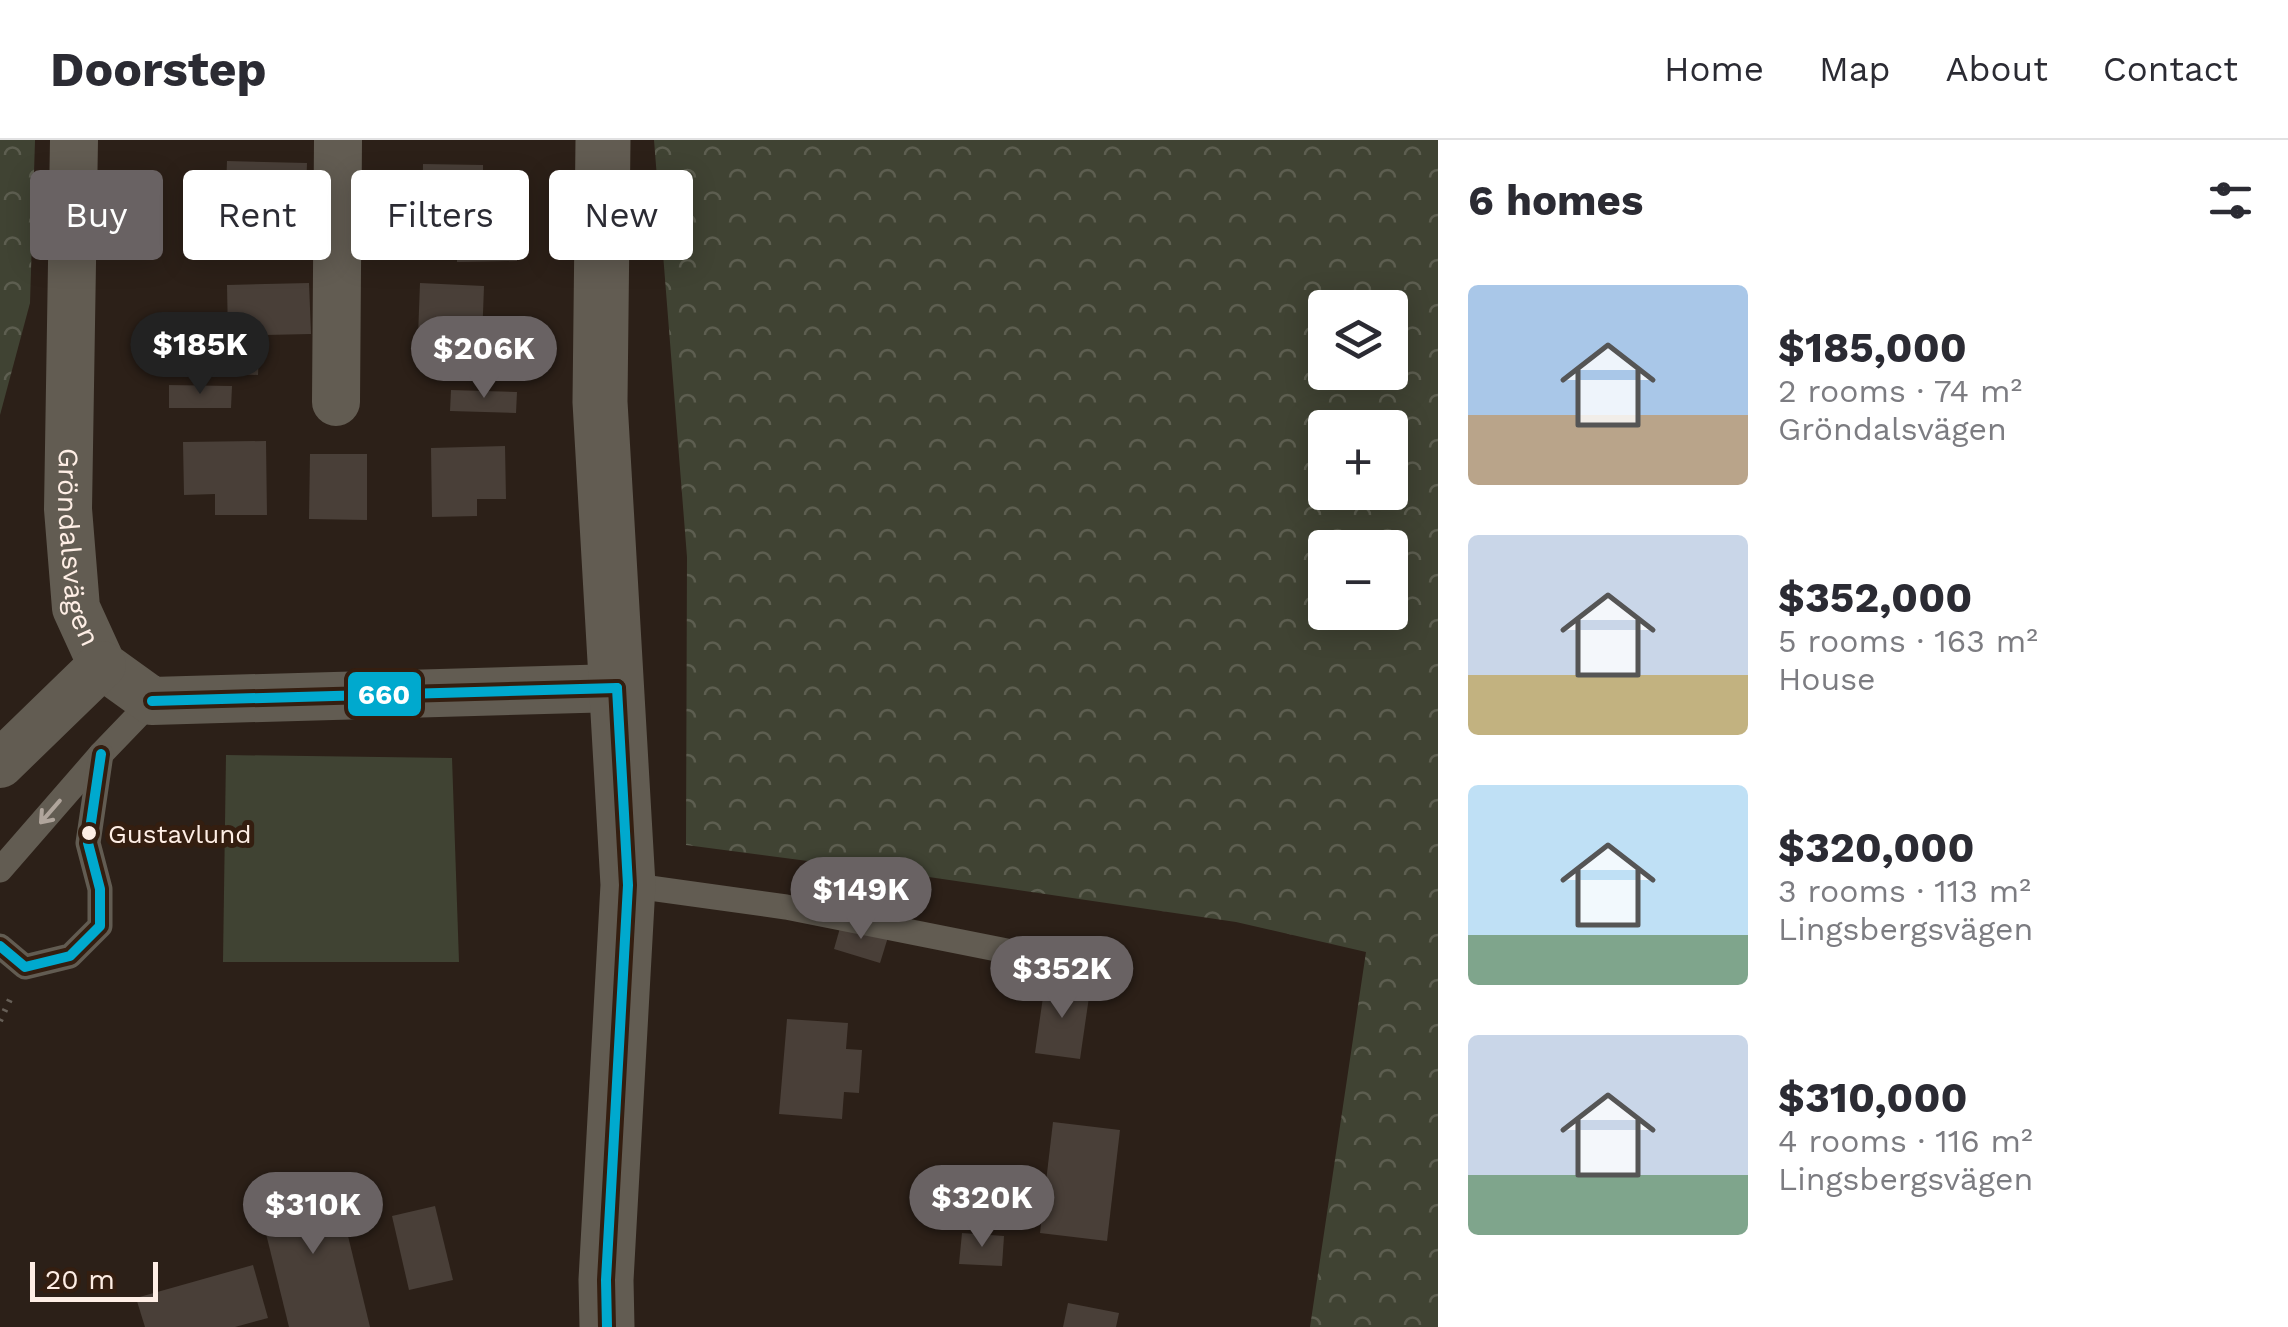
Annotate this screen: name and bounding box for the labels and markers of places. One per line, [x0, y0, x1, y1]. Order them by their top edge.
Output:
pin: $185K [130, 312, 270, 397]
pin: $206K [414, 316, 554, 401]
place label: Gustavlund [108, 819, 252, 849]
marker: Gustavlund [79, 823, 99, 843]
pin: $149K [791, 857, 931, 942]
pin: $352K [992, 936, 1132, 1021]
pin: $320K [912, 1165, 1052, 1250]
pin: $310K [243, 1172, 383, 1257]

